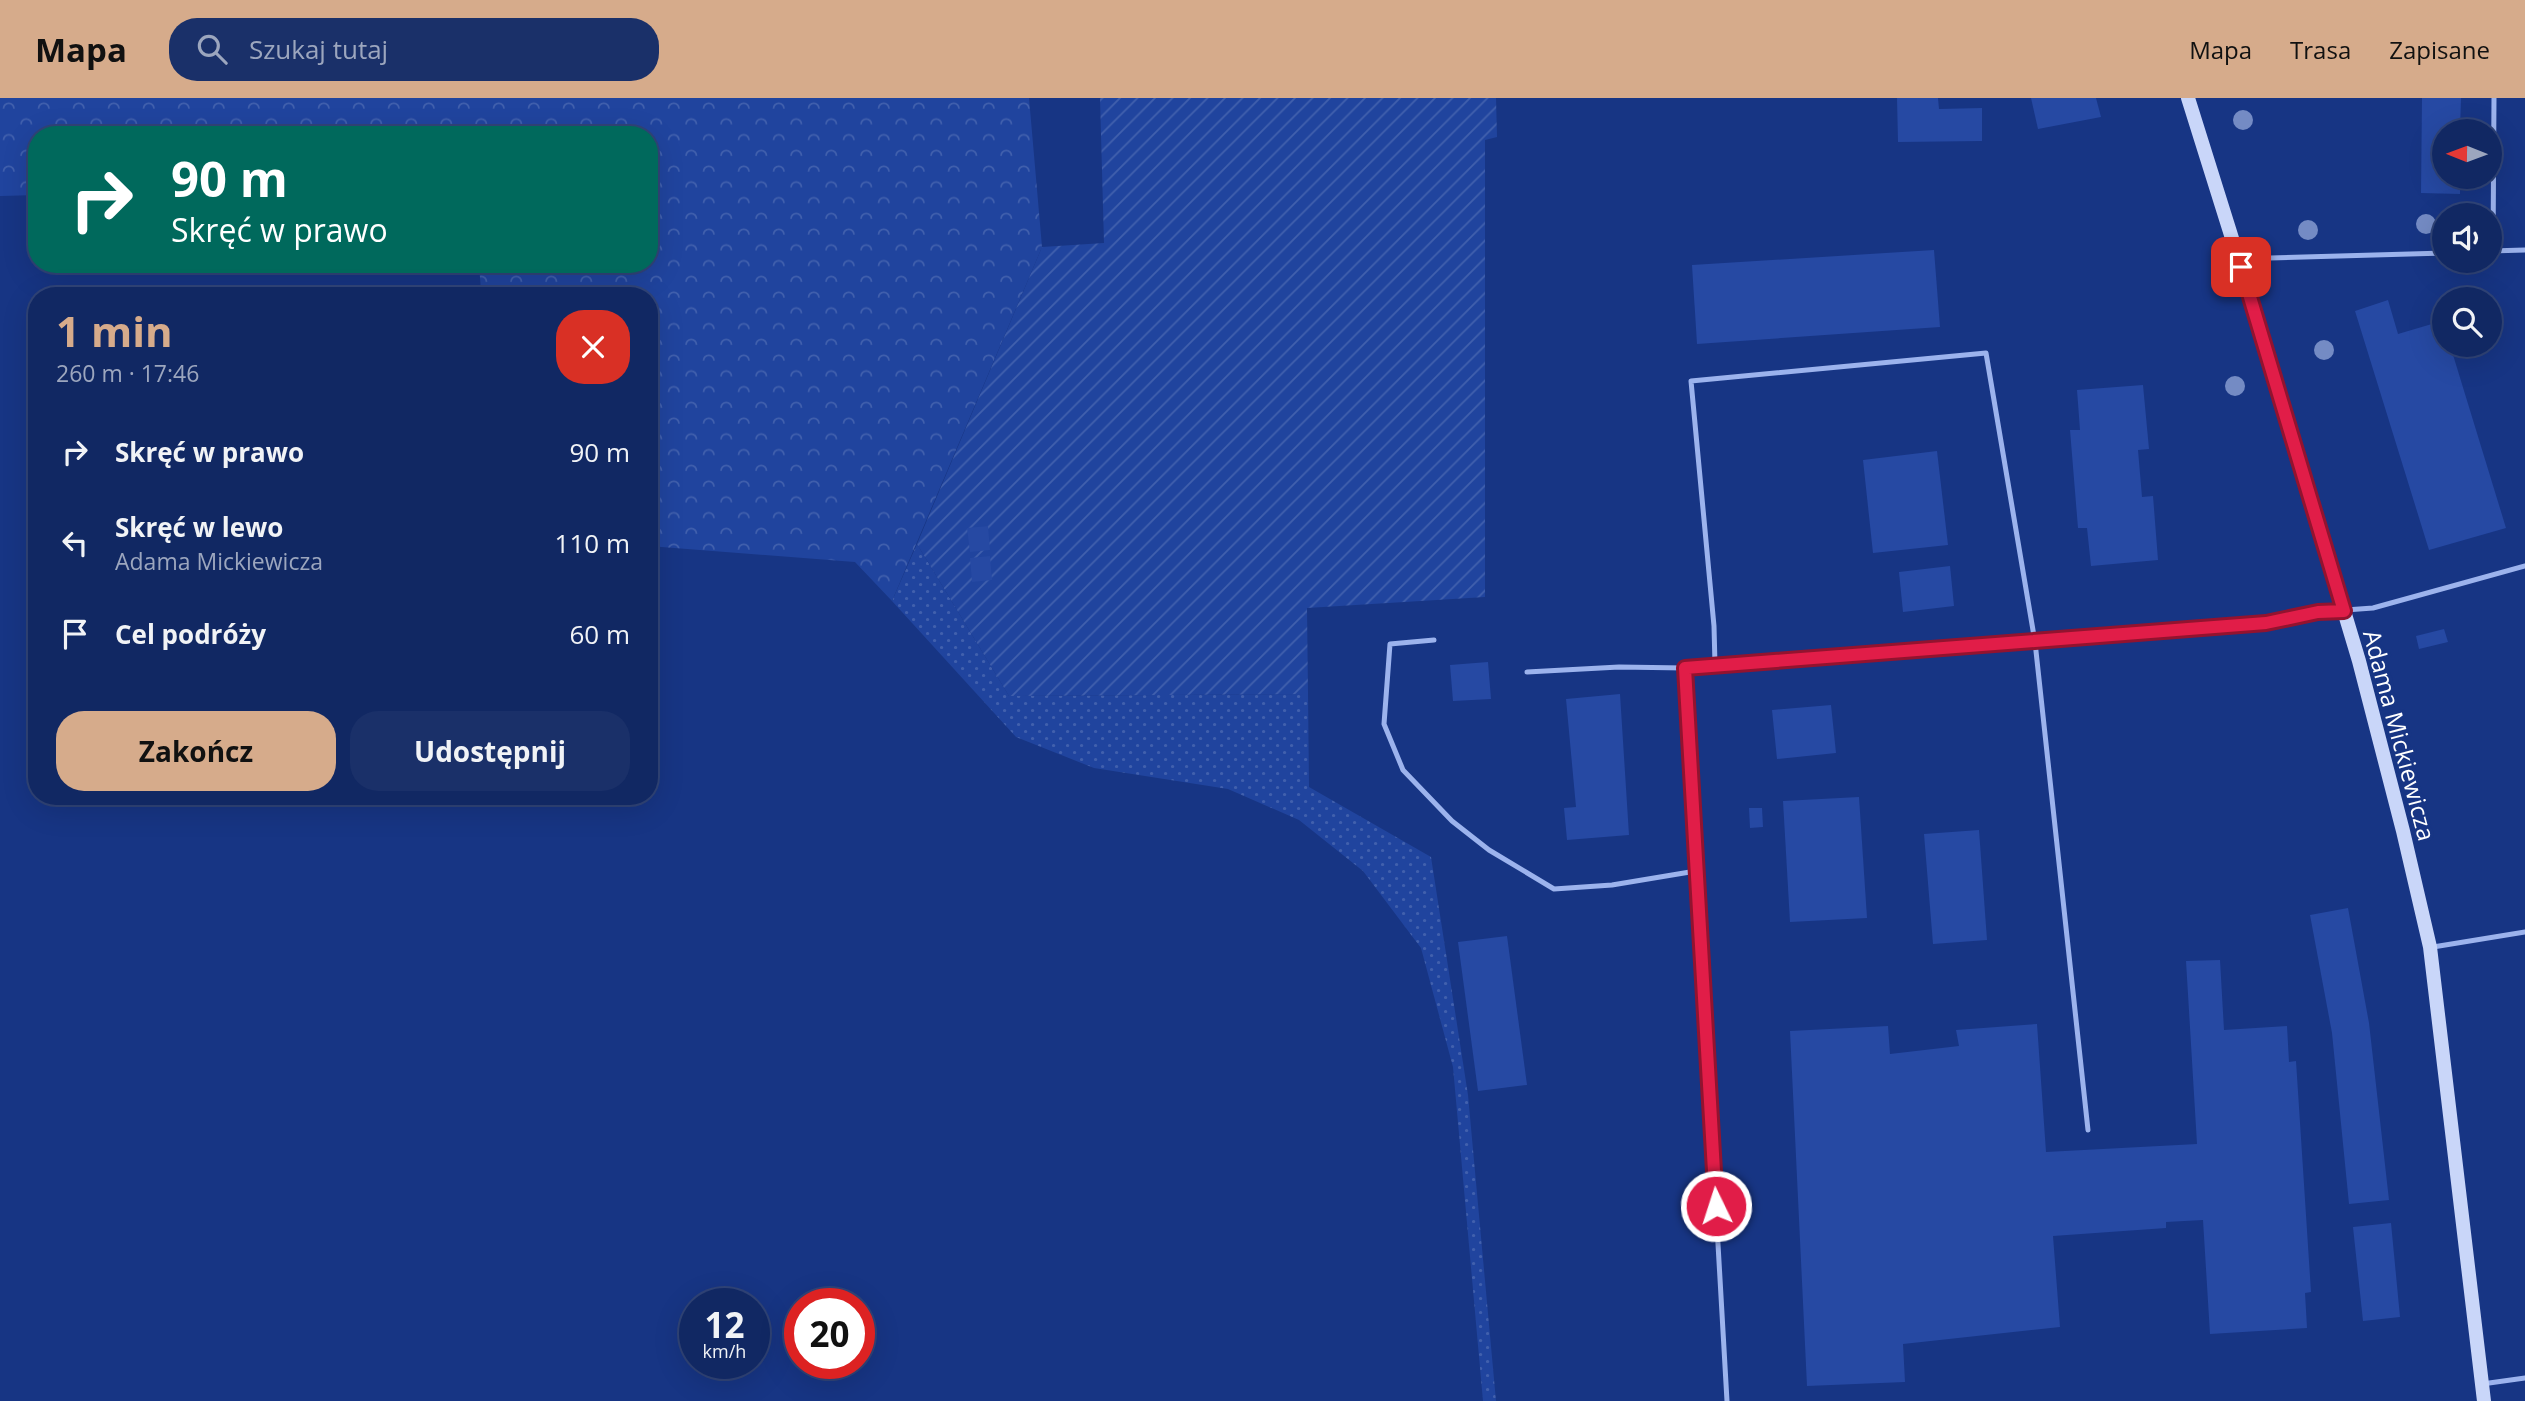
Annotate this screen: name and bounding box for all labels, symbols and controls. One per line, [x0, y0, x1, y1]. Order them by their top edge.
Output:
search box [169, 18, 659, 81]
text: Mapa [35, 27, 127, 72]
icon: search [193, 30, 231, 68]
text: Szukaj tutaj [249, 31, 388, 67]
text: Mapa [2189, 33, 2252, 66]
text: Trasa [2290, 33, 2351, 66]
text: Zapisane [2389, 33, 2490, 66]
north arrow [2432, 119, 2502, 189]
map controls [2432, 119, 2502, 357]
text: 90 m [171, 145, 288, 211]
icon: right [56, 154, 147, 245]
button: sound [2432, 203, 2502, 273]
text: Skręć w prawo [171, 208, 388, 251]
pin [2211, 237, 2271, 297]
icon: arrive [2222, 248, 2260, 286]
button: search [2432, 287, 2502, 357]
text: 1 min [56, 302, 173, 359]
button: close [556, 310, 630, 384]
text: 260 m · 17:46 [56, 357, 199, 389]
icon: right [56, 433, 94, 471]
text: Skręć w prawo [115, 434, 304, 470]
text: 90 m [569, 434, 630, 470]
text: Skręć w lewo [115, 509, 283, 545]
icon: left [56, 524, 94, 562]
text: 110 m [555, 525, 630, 561]
text: Adama Mickiewicza [115, 545, 323, 577]
icon: arrive [56, 615, 94, 653]
text: Cel podróży [115, 616, 266, 652]
text: 60 m [569, 616, 630, 652]
street label: Adama Mickiewicza [2356, 626, 2444, 844]
button: Zakończ [56, 711, 336, 791]
button: Udostępnij [350, 711, 630, 791]
position arrow [1679, 1169, 1753, 1243]
speed limit sign: 20 [784, 1288, 875, 1379]
text: 12 [704, 1301, 745, 1348]
text: km/h [703, 1339, 746, 1363]

